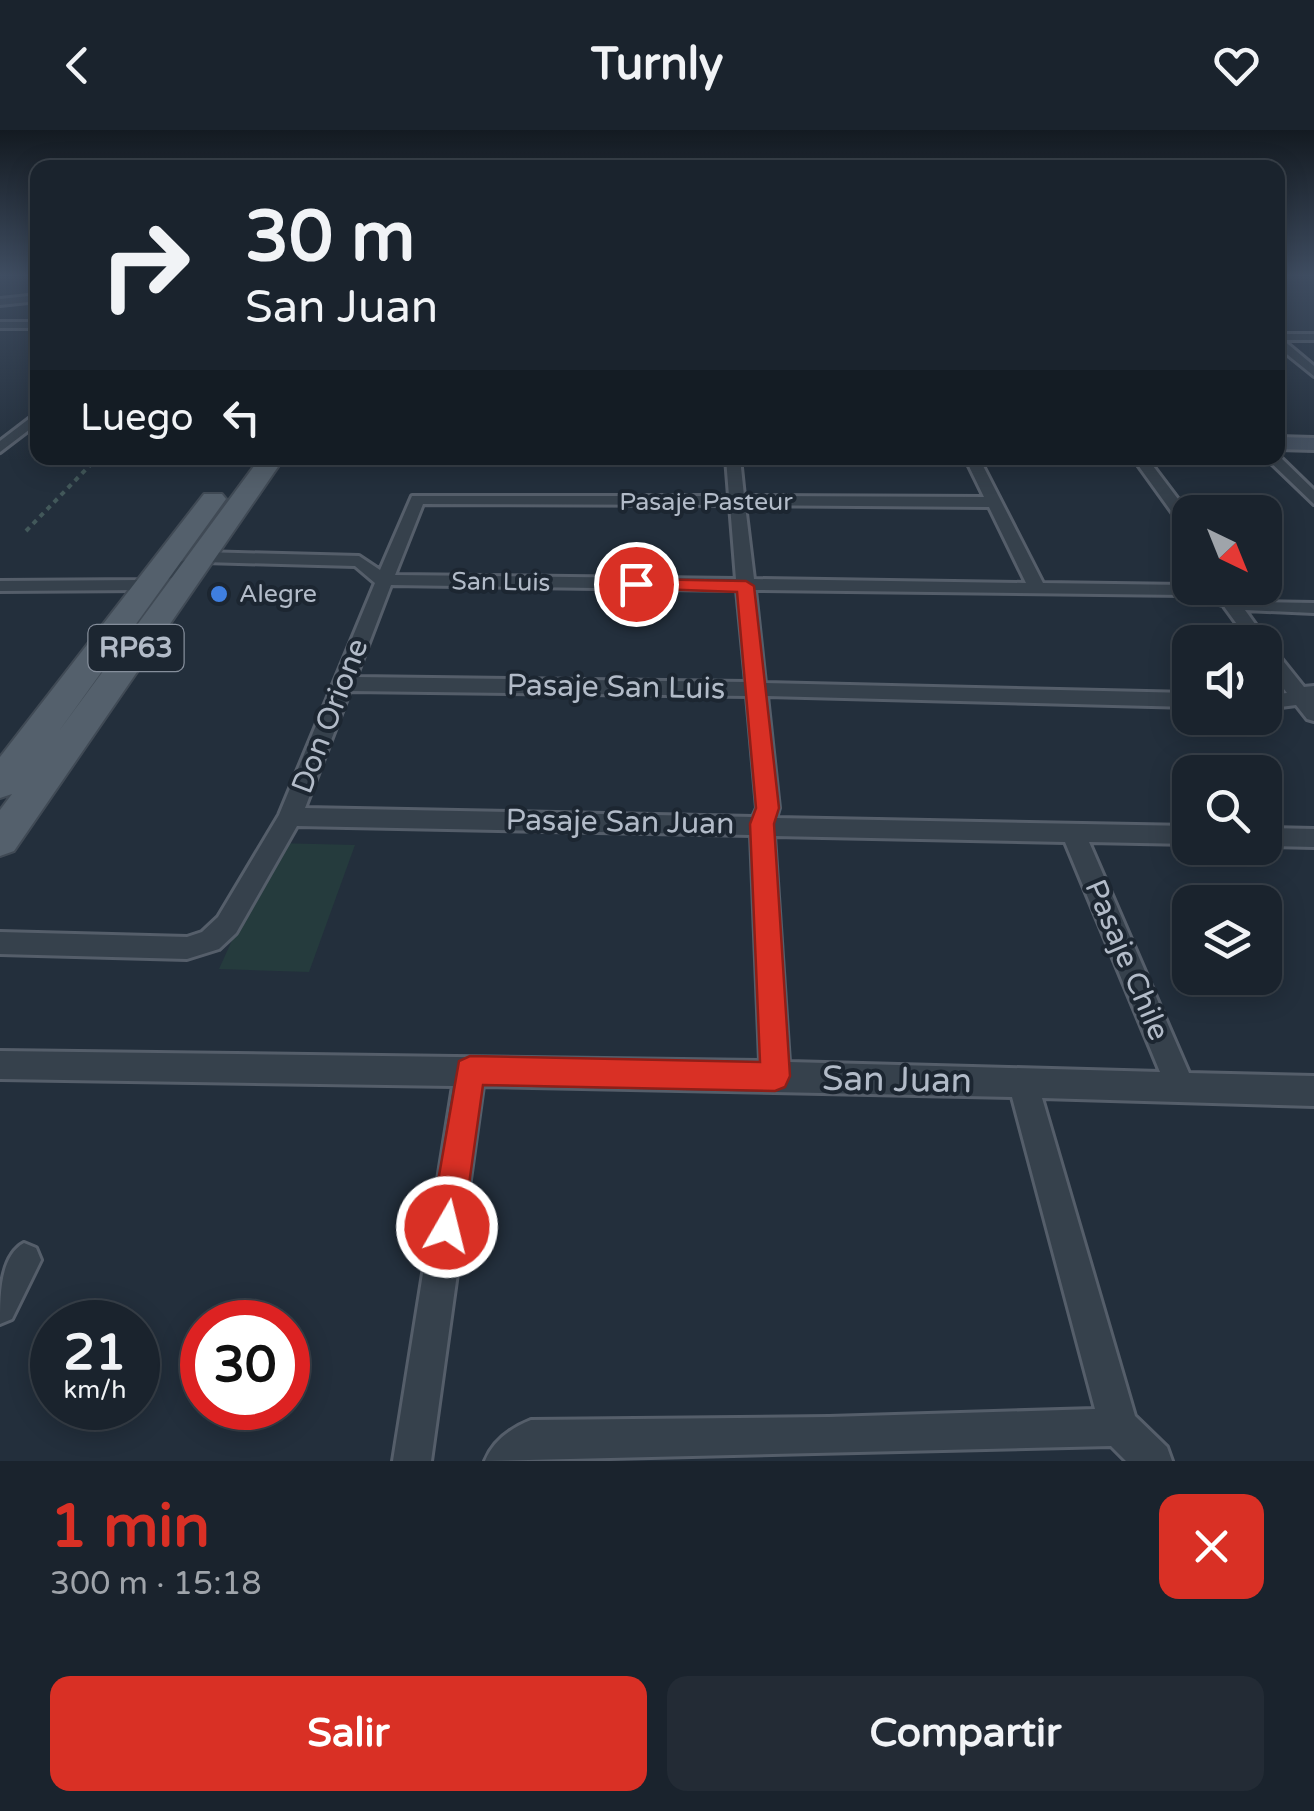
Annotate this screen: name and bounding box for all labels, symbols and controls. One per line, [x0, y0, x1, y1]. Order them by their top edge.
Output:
icon: back [50, 38, 105, 93]
text: Turnly [591, 38, 723, 92]
icon: heart [1209, 38, 1264, 93]
text: 30 m [245, 196, 415, 280]
icon: right [80, 200, 210, 330]
text: San Juan [245, 281, 438, 335]
icon: left [214, 390, 269, 445]
text: Luego [80, 395, 194, 441]
street label: Pasaje Pasteur [619, 487, 793, 517]
north arrow [1172, 495, 1282, 605]
map controls [1172, 495, 1282, 995]
pin [594, 542, 679, 627]
icon: arrive [609, 557, 664, 612]
street label: San Luis [451, 566, 551, 598]
place label: Alegre [239, 579, 317, 609]
marker: Alegre [208, 583, 230, 605]
road number: RP63 [88, 625, 184, 671]
button: sound [1172, 625, 1282, 735]
street label: Don Orione [284, 633, 376, 799]
street label: Pasaje San Luis [506, 667, 726, 707]
button: search [1172, 755, 1282, 865]
street label: Pasaje San Juan [505, 802, 735, 842]
street label: Pasaje Chile [1077, 874, 1177, 1046]
button: layers [1172, 885, 1282, 995]
street label: San Juan [822, 1058, 972, 1102]
position arrow [395, 1175, 499, 1279]
speed limit sign: 30 [180, 1300, 310, 1430]
text: 21 [64, 1323, 126, 1383]
text: km/h [64, 1375, 126, 1405]
text: 1 min [50, 1491, 210, 1563]
button: close [1159, 1494, 1264, 1599]
text: 300 m · 15:18 [50, 1565, 262, 1603]
button: Salir [50, 1676, 647, 1791]
button: Compartir [667, 1676, 1264, 1791]

